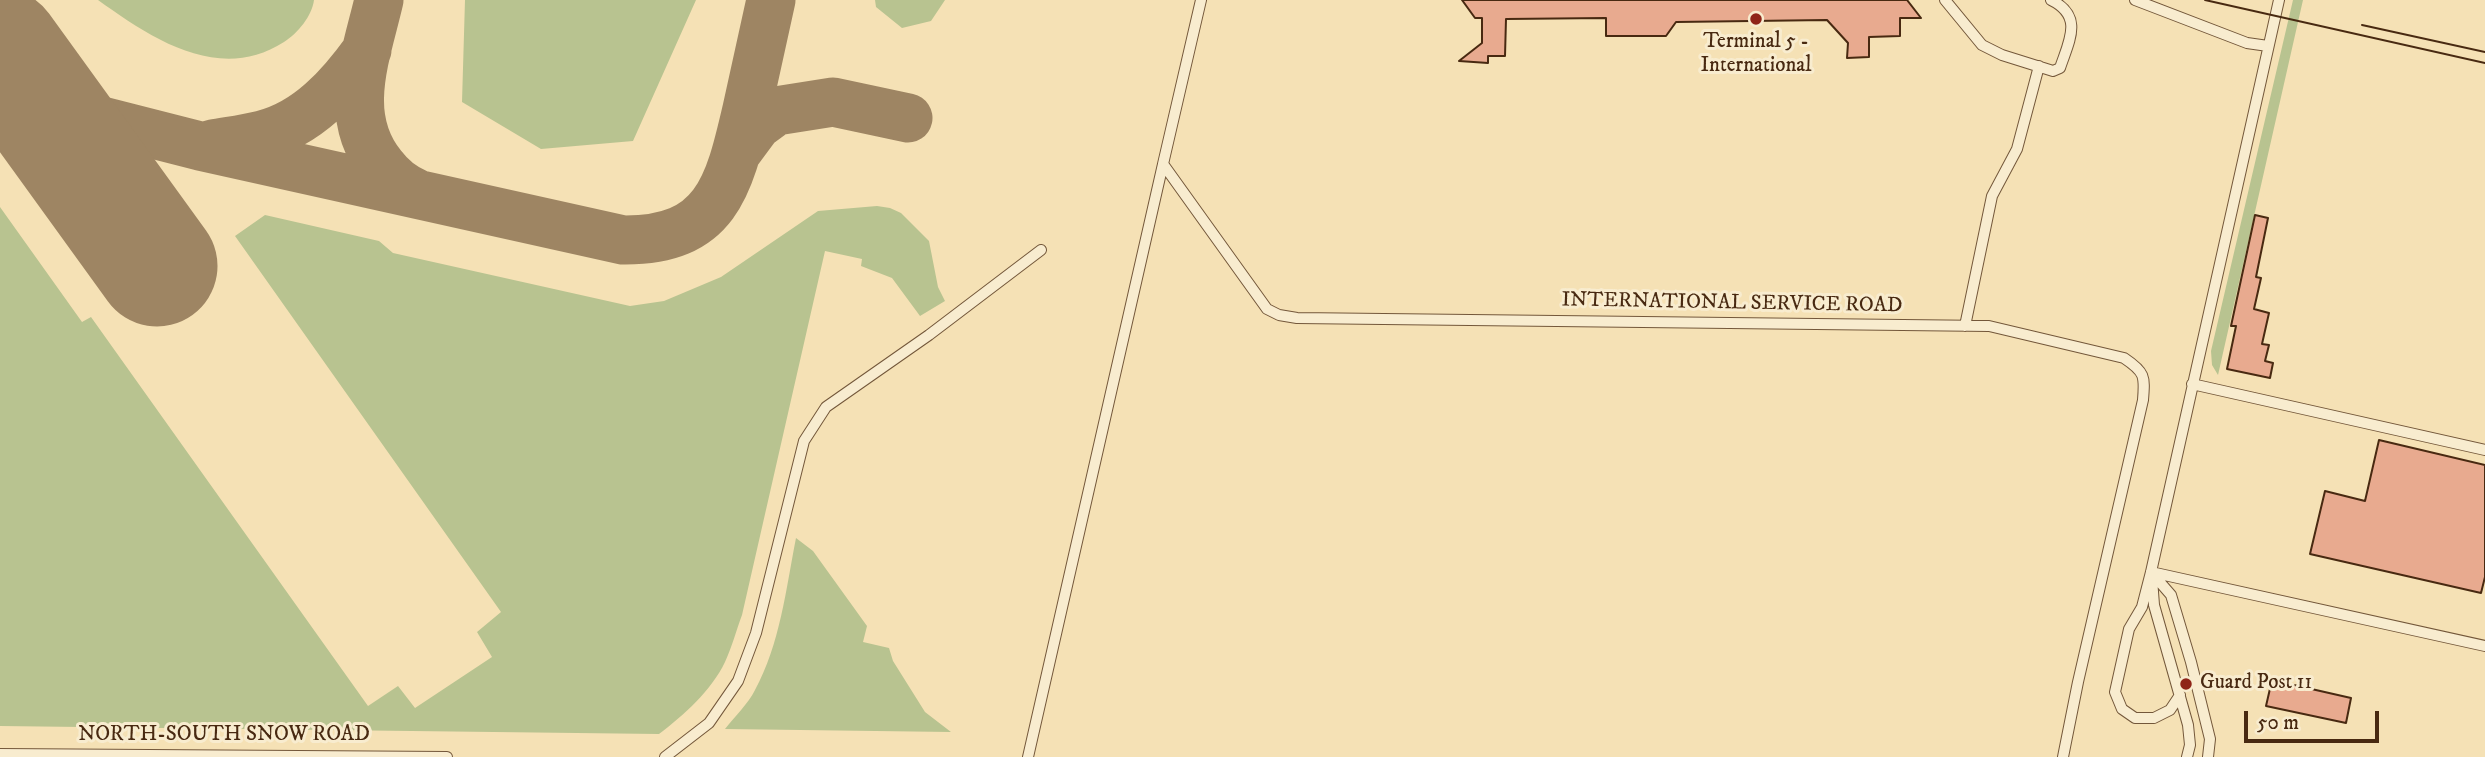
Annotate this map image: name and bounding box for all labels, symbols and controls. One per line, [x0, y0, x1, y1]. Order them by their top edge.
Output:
marker: Terminal 5 - International [1748, 11, 1764, 27]
place label: Terminal 5 - International [1700, 30, 1812, 80]
street label: INTERNATIONAL SERVICE ROAD [1561, 288, 1903, 320]
place label: Guard Post 11 [2200, 671, 2312, 697]
marker: Guard Post 11 [2178, 676, 2194, 692]
scale bar [2247, 698, 2382, 742]
text: 50 m [2257, 710, 2299, 736]
street label: NORTH-SOUTH SNOW ROAD [78, 723, 370, 749]

